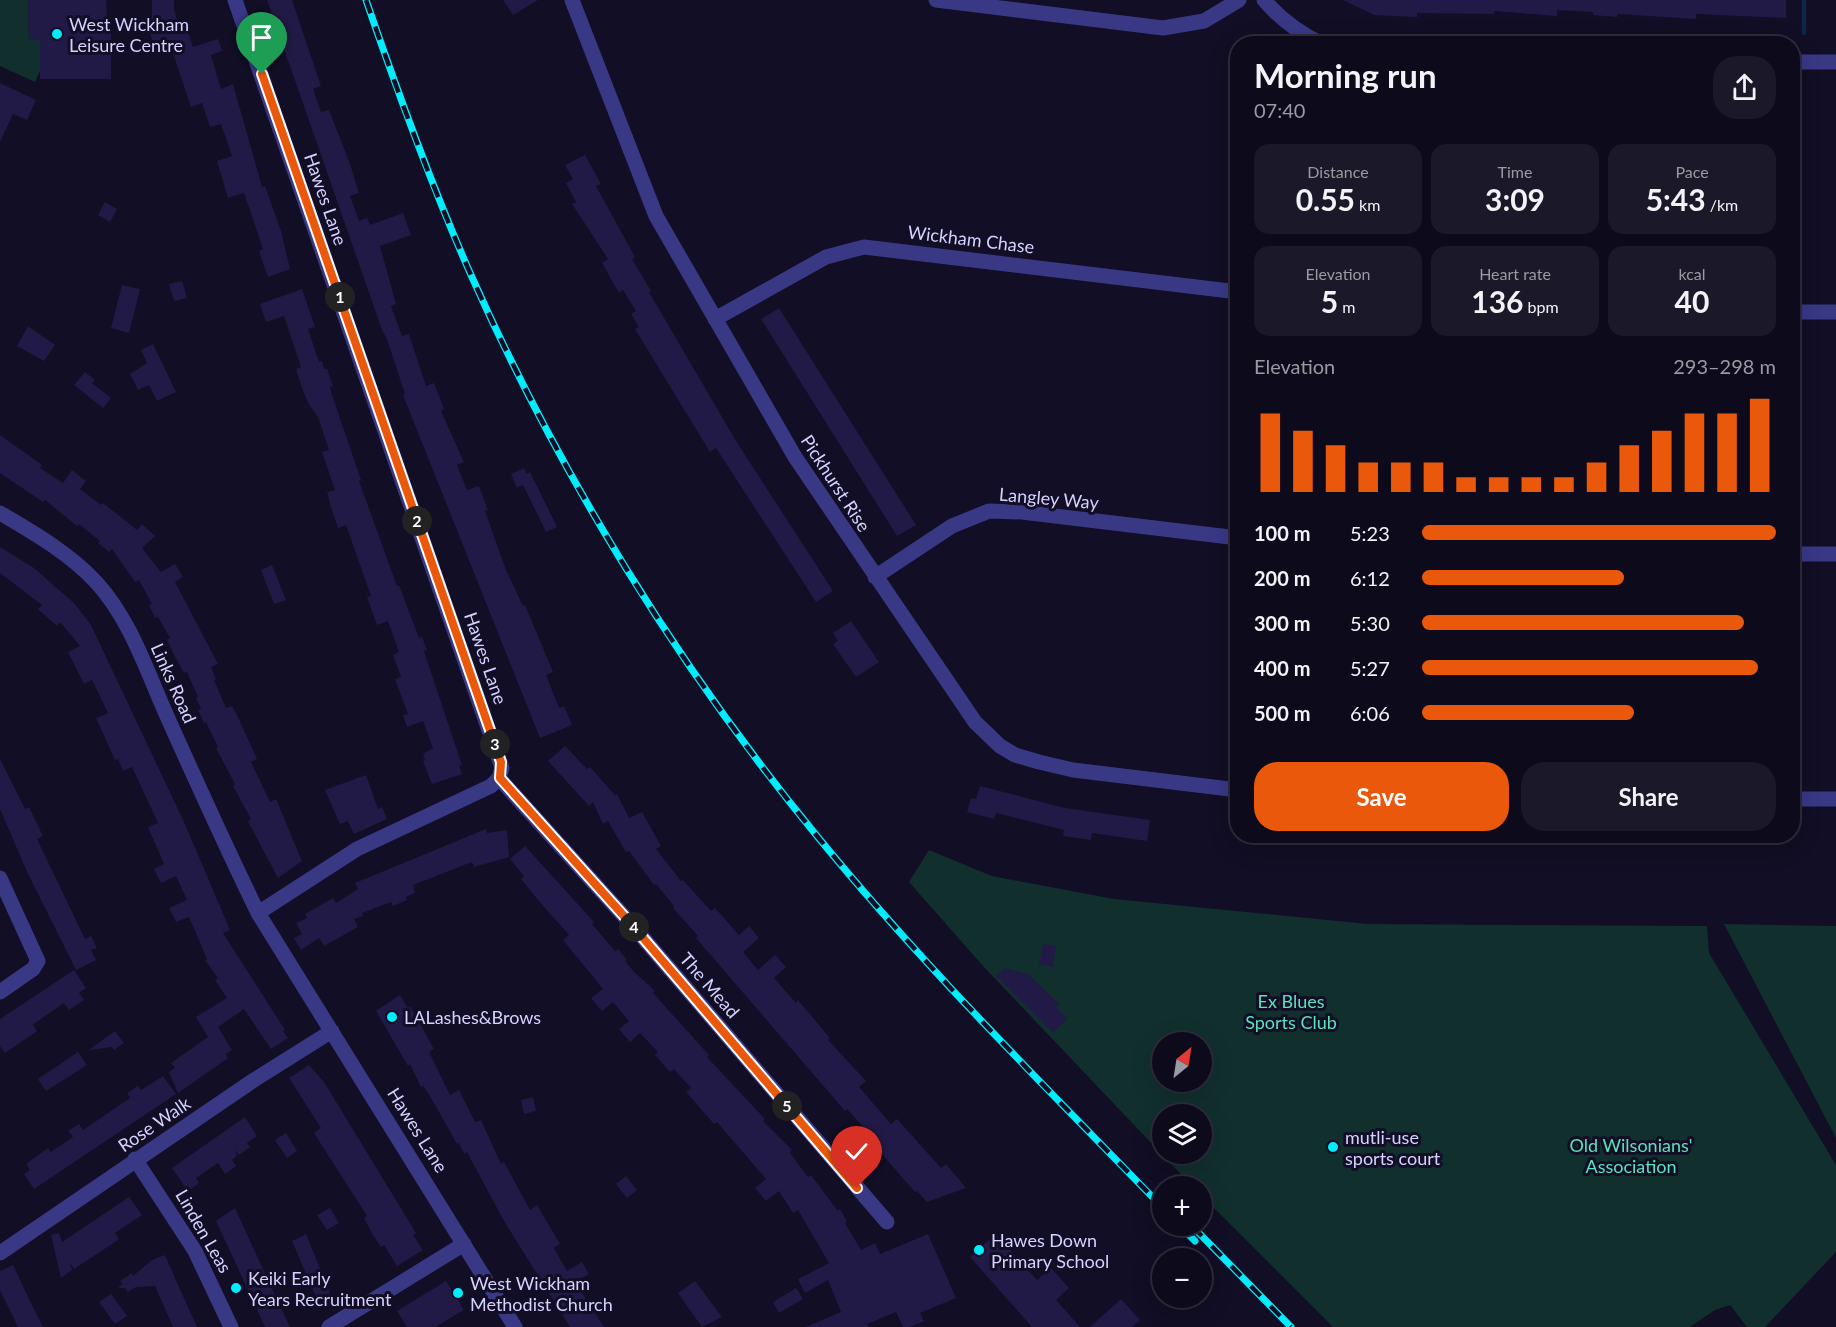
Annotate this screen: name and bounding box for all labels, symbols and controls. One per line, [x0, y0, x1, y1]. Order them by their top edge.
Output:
pin [236, 12, 287, 74]
place label: West Wickham Leisure Centre [69, 13, 189, 56]
icon: arrive [245, 21, 278, 54]
marker: West Wickham Leisure Centre [50, 27, 64, 41]
text: Morning run [1254, 55, 1437, 95]
button: share [1713, 56, 1776, 119]
text: 07:40 [1254, 98, 1305, 122]
street label: Hawes Lane [300, 150, 352, 248]
text: Distance [1307, 162, 1369, 181]
text: Time [1498, 162, 1532, 181]
text: Pace [1675, 162, 1709, 181]
text: 0.55 [1296, 181, 1355, 217]
text: 3:09 [1485, 181, 1545, 217]
text: 5:43 [1646, 181, 1706, 217]
text: km [1355, 195, 1380, 214]
text: /km [1706, 195, 1738, 214]
street label: Wickham Chase [906, 220, 1036, 258]
text: Elevation [1306, 264, 1371, 283]
text: Heart rate [1479, 264, 1551, 283]
text: kcal [1678, 264, 1706, 283]
pin: 1 [325, 282, 355, 312]
text: 5 [1321, 283, 1338, 319]
text: 136 [1471, 283, 1524, 319]
text: 40 [1675, 283, 1709, 319]
text: 1 [335, 287, 345, 306]
text: m [1338, 297, 1355, 316]
text: bpm [1524, 297, 1559, 316]
text: Elevation [1254, 354, 1335, 378]
text: 293–298 m [1673, 354, 1776, 378]
street label: Pickhurst Rise [797, 430, 875, 536]
street label: Langley Way [998, 483, 1100, 513]
pin: 2 [402, 506, 432, 536]
text: 2 [412, 511, 422, 530]
text: 100 m [1254, 521, 1310, 545]
text: 5:23 [1350, 521, 1390, 545]
text: 200 m [1254, 566, 1310, 590]
text: 6:12 [1350, 566, 1390, 590]
street label: Hawes Lane [460, 609, 512, 707]
text: 300 m [1254, 611, 1310, 635]
text: 5:30 [1350, 611, 1390, 635]
street label: Links Road [147, 640, 201, 726]
text: 400 m [1254, 656, 1310, 680]
text: 5:27 [1350, 656, 1390, 680]
text: 500 m [1254, 701, 1310, 725]
text: 6:06 [1350, 701, 1390, 725]
pin: 3 [480, 729, 510, 759]
text: 3 [490, 734, 500, 753]
button: Save [1254, 762, 1509, 831]
button: Share [1521, 762, 1776, 831]
pin: 4 [619, 912, 649, 942]
text: 4 [629, 917, 639, 936]
street label: The Mead [676, 948, 744, 1022]
park label: Ex Blues Sports Club [1245, 990, 1337, 1033]
place label: LALashes&Brows [404, 1006, 541, 1028]
marker: LALashes&Brows [385, 1010, 399, 1024]
north arrow [1152, 1032, 1212, 1092]
map controls [1152, 1032, 1212, 1308]
street label: Hawes Lane [383, 1083, 453, 1177]
street label: Rose Walk [114, 1091, 195, 1156]
pin: 5 [772, 1091, 802, 1121]
text: 5 [782, 1096, 792, 1115]
button: layers [1152, 1104, 1212, 1164]
pin [831, 1126, 882, 1188]
place label: mutli-use sports court [1345, 1126, 1441, 1169]
park label: Old Wilsonians' Association [1570, 1134, 1692, 1177]
icon: check [840, 1135, 873, 1168]
marker: mutli-use sports court [1326, 1140, 1340, 1154]
button: + [1152, 1176, 1212, 1236]
street label: Linden Leas [171, 1185, 237, 1277]
place label: Hawes Down Primary School [991, 1229, 1109, 1272]
marker: Hawes Down Primary School [972, 1243, 986, 1257]
button: − [1152, 1248, 1212, 1308]
place label: Keiki Early Years Recruitment [248, 1267, 392, 1310]
place label: West Wickham Methodist Church [470, 1272, 613, 1315]
marker: Keiki Early Years Recruitment [229, 1281, 243, 1295]
marker: West Wickham Methodist Church [451, 1286, 465, 1300]

